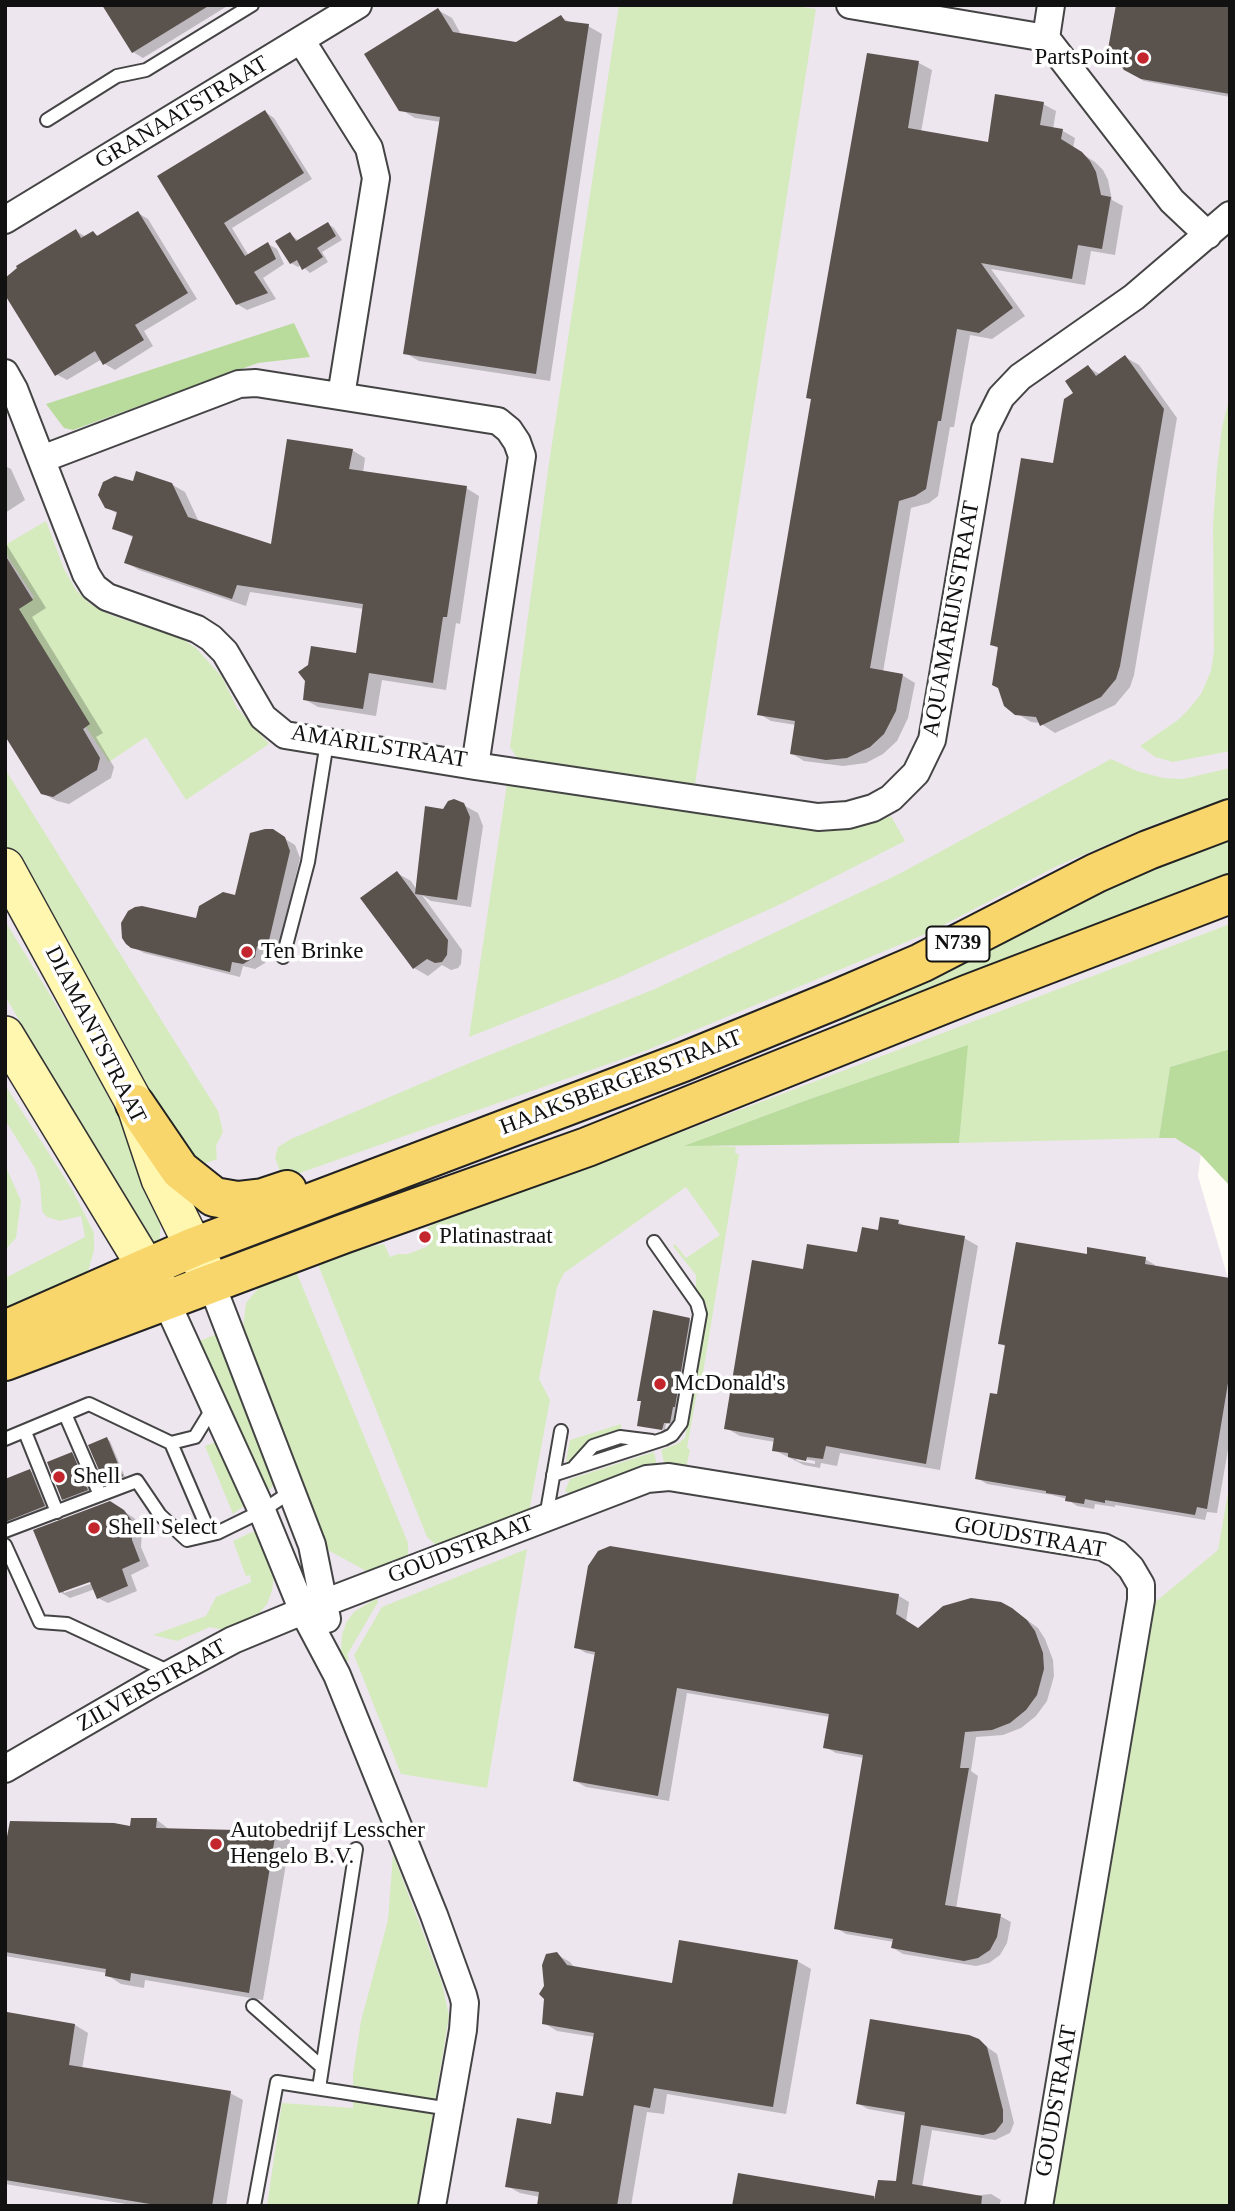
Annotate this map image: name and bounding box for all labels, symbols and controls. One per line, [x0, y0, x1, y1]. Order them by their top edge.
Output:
place label: PartsPoint [1034, 44, 1129, 72]
street label: GRANAATSTRAAT [91, 50, 273, 176]
marker: PartsPoint [1135, 50, 1151, 66]
street label: AQUAMARIJNSTRAAT [918, 499, 986, 739]
street label: AMARILSTRAAT [289, 719, 469, 775]
road number: N739 [926, 926, 990, 962]
place label: Ten Brinke [261, 938, 364, 966]
street label: DIAMANTSTRAAT [38, 942, 152, 1128]
marker: Ten Brinke [239, 944, 255, 960]
street label: HAAKSBERGERSTRAAT [496, 1024, 746, 1142]
place label: Platinastraat [439, 1223, 553, 1251]
marker: Platinastraat [417, 1229, 433, 1245]
place label: McDonald's [674, 1370, 785, 1398]
marker: McDonald's [652, 1376, 668, 1392]
place label: Shell [73, 1463, 120, 1491]
marker: Shell [51, 1469, 67, 1485]
street label: GOUDSTRAAT [384, 1510, 538, 1590]
street label: GOUDSTRAAT [952, 1511, 1108, 1565]
place label: Shell Select [108, 1514, 217, 1542]
marker: Shell Select [86, 1520, 102, 1536]
street label: ZILVERSTRAAT [72, 1634, 232, 1738]
place label: Autobedrijf Lesscher Hengelo B.V. [230, 1817, 425, 1871]
marker: Autobedrijf Lesscher Hengelo B.V. [208, 1836, 224, 1852]
street label: GOUDSTRAAT [1030, 2023, 1084, 2179]

